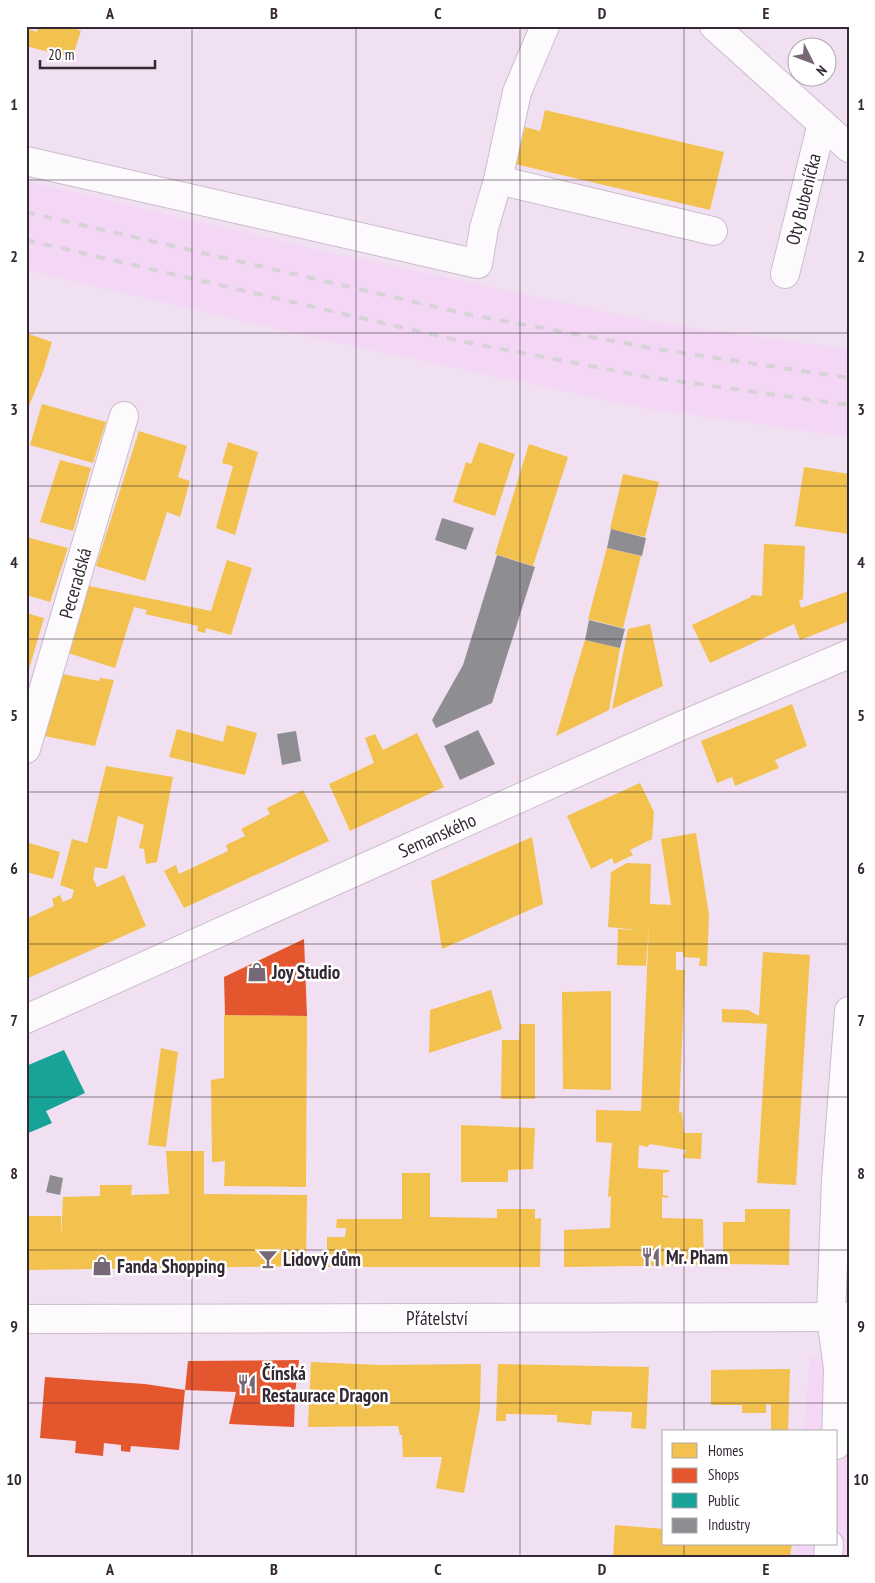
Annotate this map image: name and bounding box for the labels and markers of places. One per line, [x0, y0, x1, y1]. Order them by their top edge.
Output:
place label: Joy Studio [271, 960, 340, 984]
shop icon: Joy Studio [246, 961, 268, 983]
place label: Mr. Pham [666, 1245, 728, 1269]
restaurant icon: Mr. Pham [640, 1246, 662, 1268]
place label: Lidový dům [283, 1247, 361, 1271]
bar icon: Lidový dům [257, 1248, 279, 1270]
place label: Fanda Shopping [117, 1254, 225, 1278]
shop icon: Fanda Shopping [91, 1255, 113, 1277]
place label: Čínská Restaurace Dragon [262, 1361, 388, 1407]
restaurant icon: Čínská Restaurace Dragon [236, 1373, 258, 1395]

